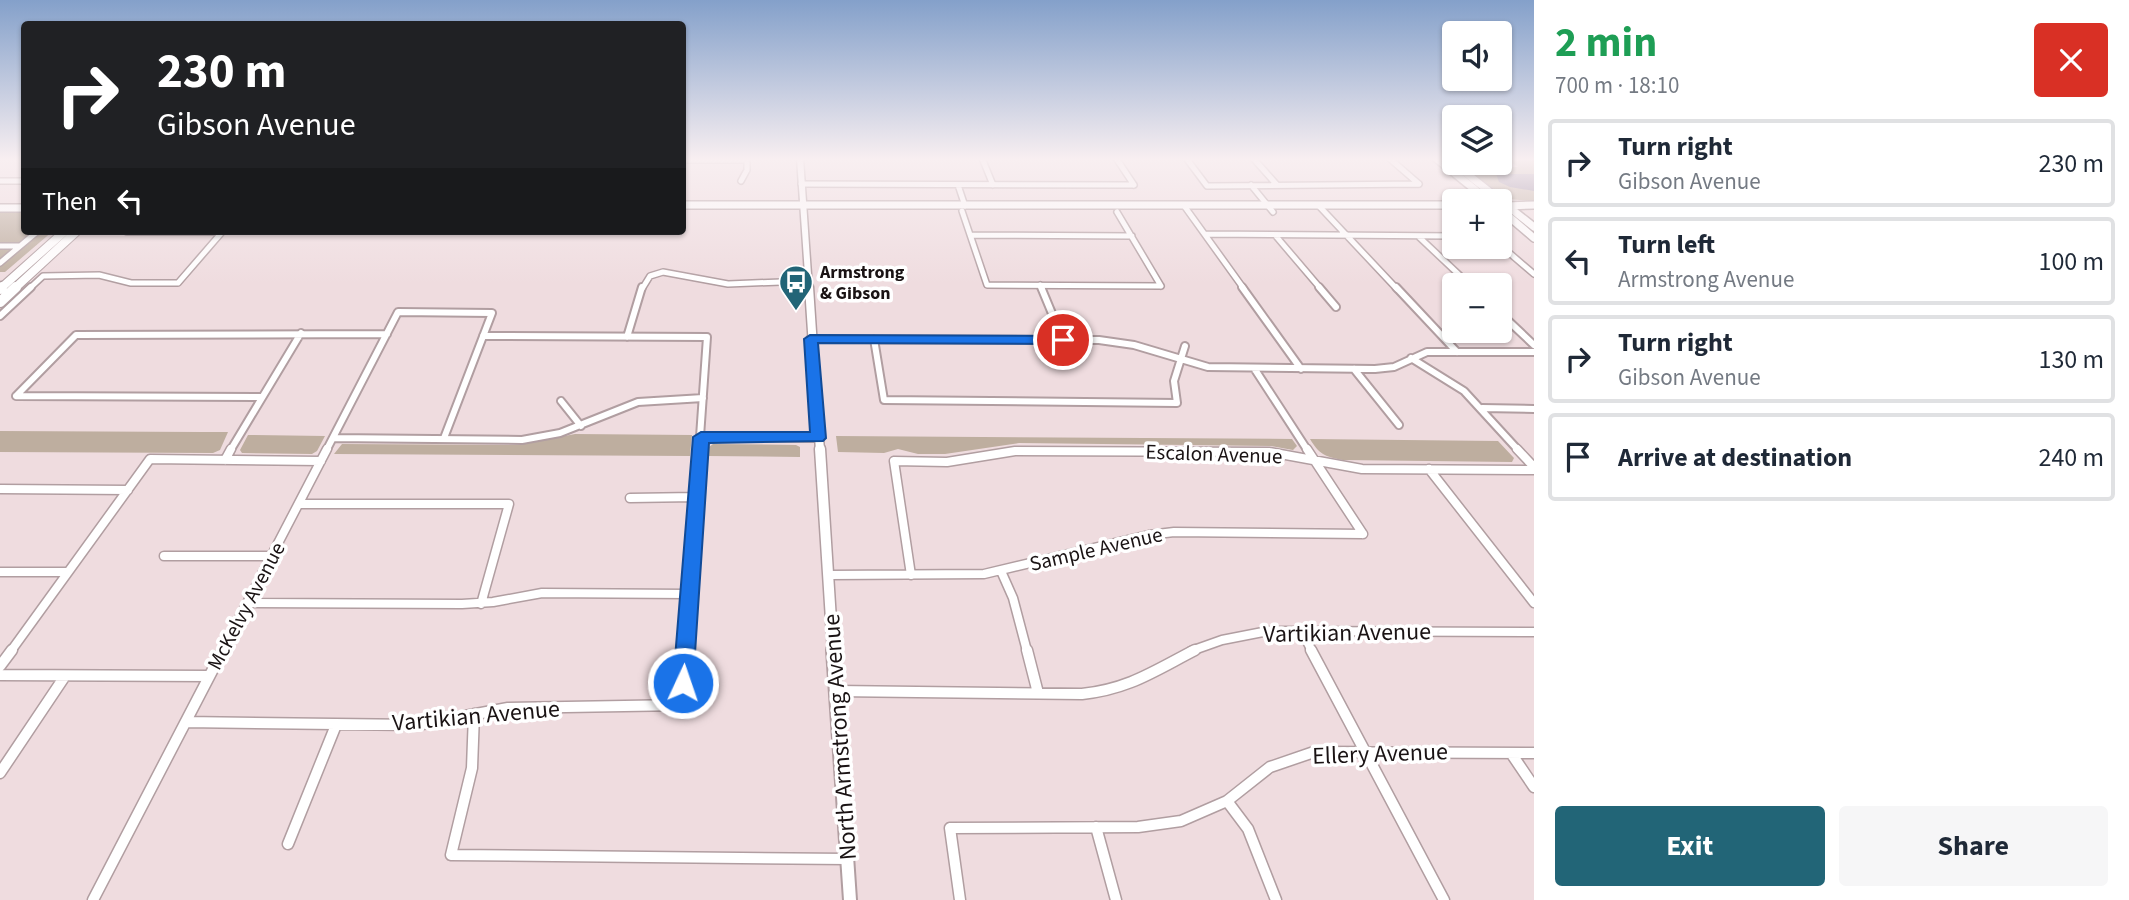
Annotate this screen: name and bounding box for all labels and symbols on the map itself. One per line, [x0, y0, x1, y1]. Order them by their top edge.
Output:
place label: Armstrong & Gibson [819, 260, 905, 306]
bus stop icon: Armstrong & Gibson [777, 263, 815, 312]
pin [1033, 310, 1093, 370]
street label: Escalon Avenue [1145, 437, 1283, 471]
street label: Sample Avenue [1027, 519, 1165, 579]
street label: McKelvy Avenue [200, 537, 292, 675]
street label: North Armstrong Avenue [814, 613, 866, 861]
street label: Vartikian Avenue [1263, 614, 1431, 652]
position arrow [646, 646, 720, 720]
street label: Vartikian Avenue [391, 691, 561, 741]
street label: Ellery Avenue [1312, 734, 1448, 774]

